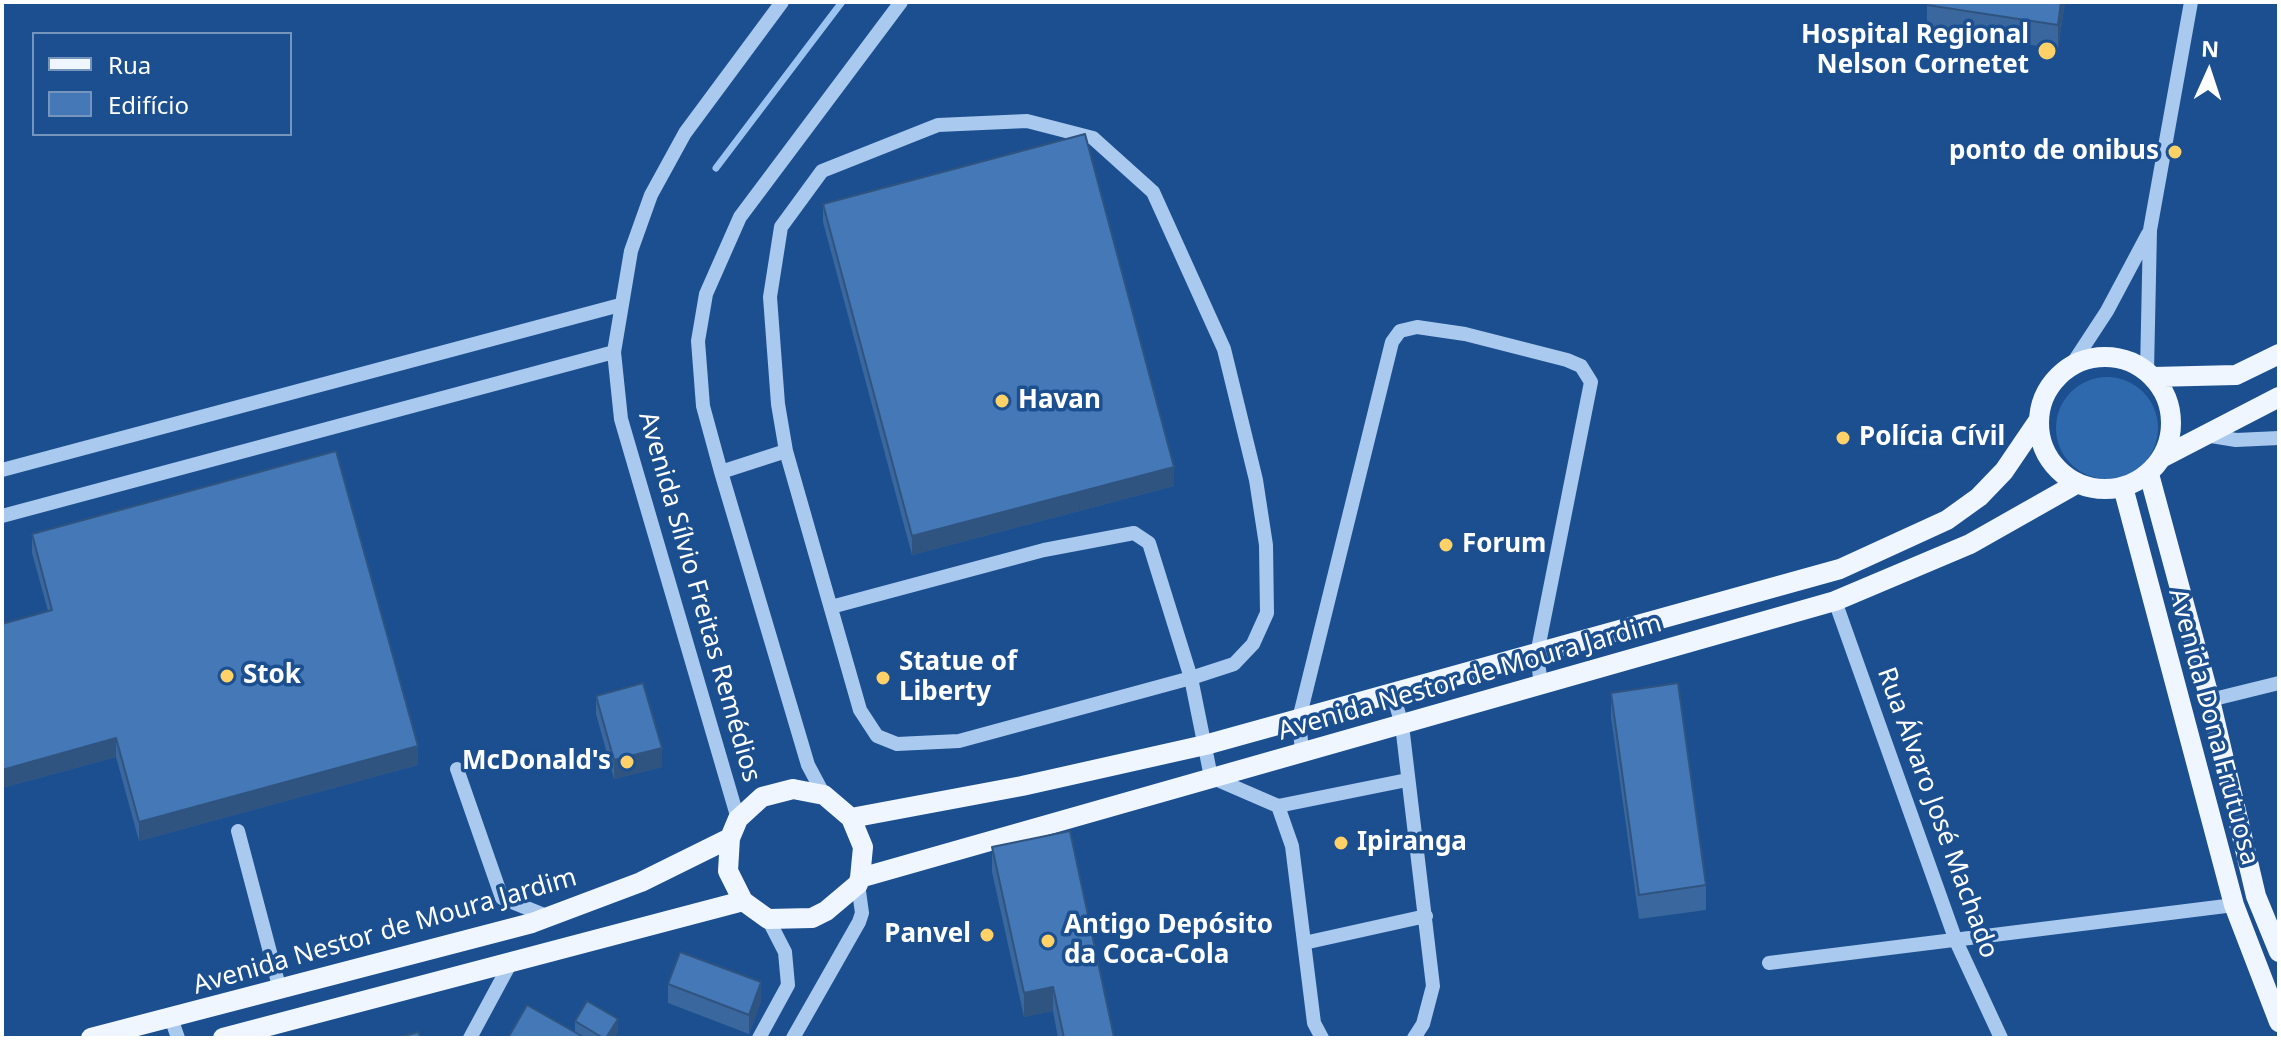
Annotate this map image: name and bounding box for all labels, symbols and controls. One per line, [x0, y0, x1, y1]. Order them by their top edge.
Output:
place label: Hospital Regional Nelson Cornetet [1801, 20, 2029, 82]
legend [32, 32, 292, 136]
north arrow [2169, 32, 2249, 112]
text: N [2201, 33, 2220, 63]
marker: Hospital Regional Nelson Cornetet [2036, 40, 2058, 62]
text: Rua [108, 48, 151, 81]
text: Edifício [108, 88, 189, 121]
place label: ponto de onibus [1949, 136, 2159, 168]
marker: ponto de onibus [2166, 143, 2184, 161]
place label: Havan [1018, 385, 1101, 417]
marker: Havan [993, 392, 1011, 410]
street label: Avenida Sílvio Freitas Remédios [631, 408, 767, 786]
place label: Polícia Cívil [1859, 422, 2005, 454]
marker: Polícia Cívil [1834, 429, 1852, 447]
place label: Forum [1462, 529, 1546, 561]
marker: Forum [1437, 536, 1455, 554]
street label: Avenida Dona Frutuosa [2161, 585, 2265, 869]
street label: Avenida Nestor de Moura Jardim [1275, 608, 1665, 748]
place label: Statue of Liberty [899, 647, 1017, 708]
place label: Stok [243, 660, 301, 692]
street label: Rua Álvaro José Machado [1870, 663, 2004, 963]
marker: Stok [218, 667, 236, 685]
marker: Statue of Liberty [874, 669, 892, 687]
place label: McDonald's [462, 746, 611, 778]
marker: McDonald's [618, 753, 636, 771]
place label: Ipiranga [1357, 827, 1467, 859]
marker: Ipiranga [1332, 834, 1350, 852]
street label: Avenida Nestor de Moura Jardim [190, 862, 580, 1002]
place label: Antigo Depósito da Coca-Cola [1064, 910, 1273, 972]
place label: Panvel [884, 919, 971, 951]
marker: Panvel [978, 926, 996, 944]
marker: Antigo Depósito da Coca-Cola [1039, 932, 1057, 950]

